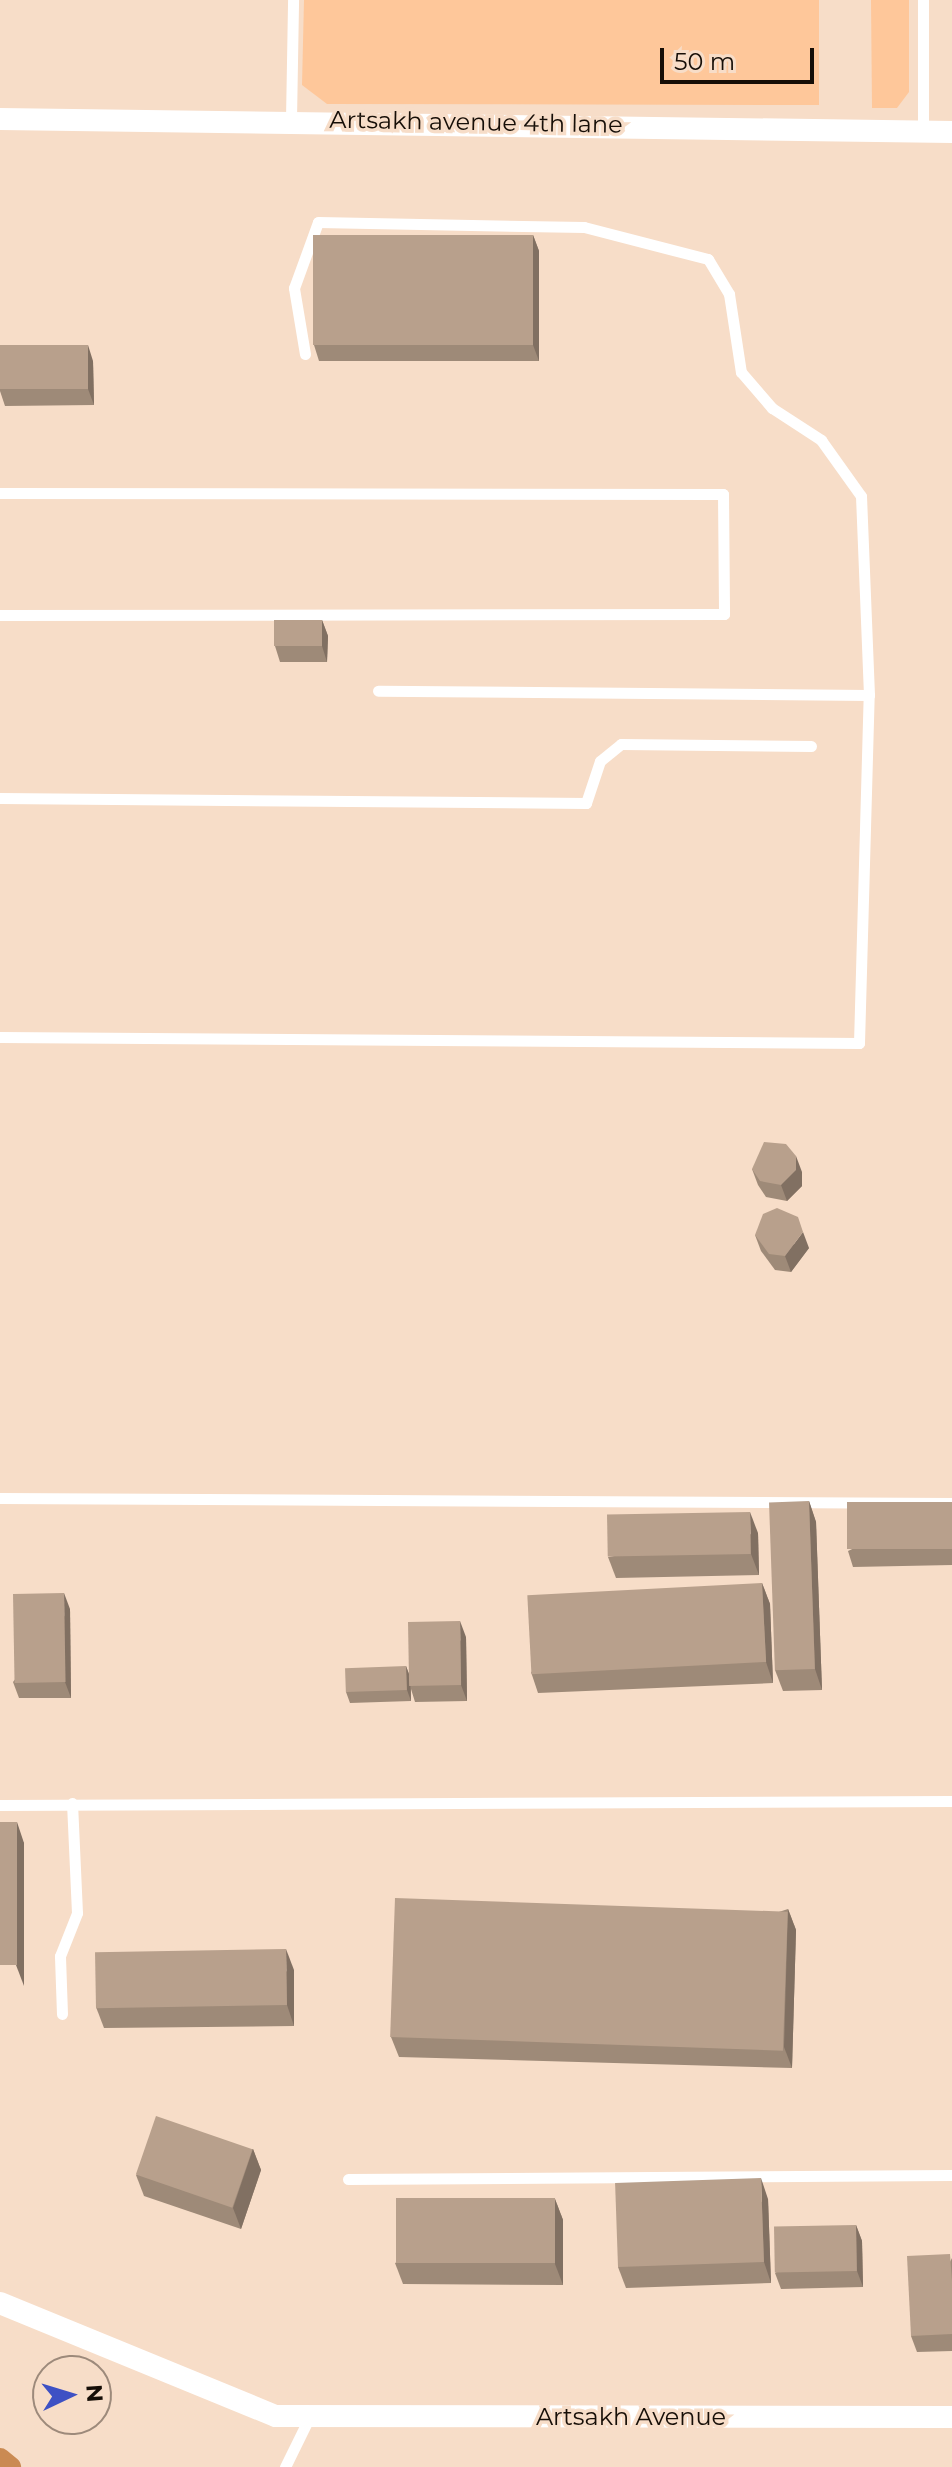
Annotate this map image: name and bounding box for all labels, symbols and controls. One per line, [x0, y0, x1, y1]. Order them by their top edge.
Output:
scale bar [664, 32, 818, 82]
text: 50 m [674, 47, 735, 76]
street label: Artsakh avenue 4th lane [329, 105, 623, 139]
north arrow [32, 2355, 112, 2435]
text: N [80, 2384, 109, 2403]
street label: Artsakh Avenue [536, 2403, 726, 2431]

